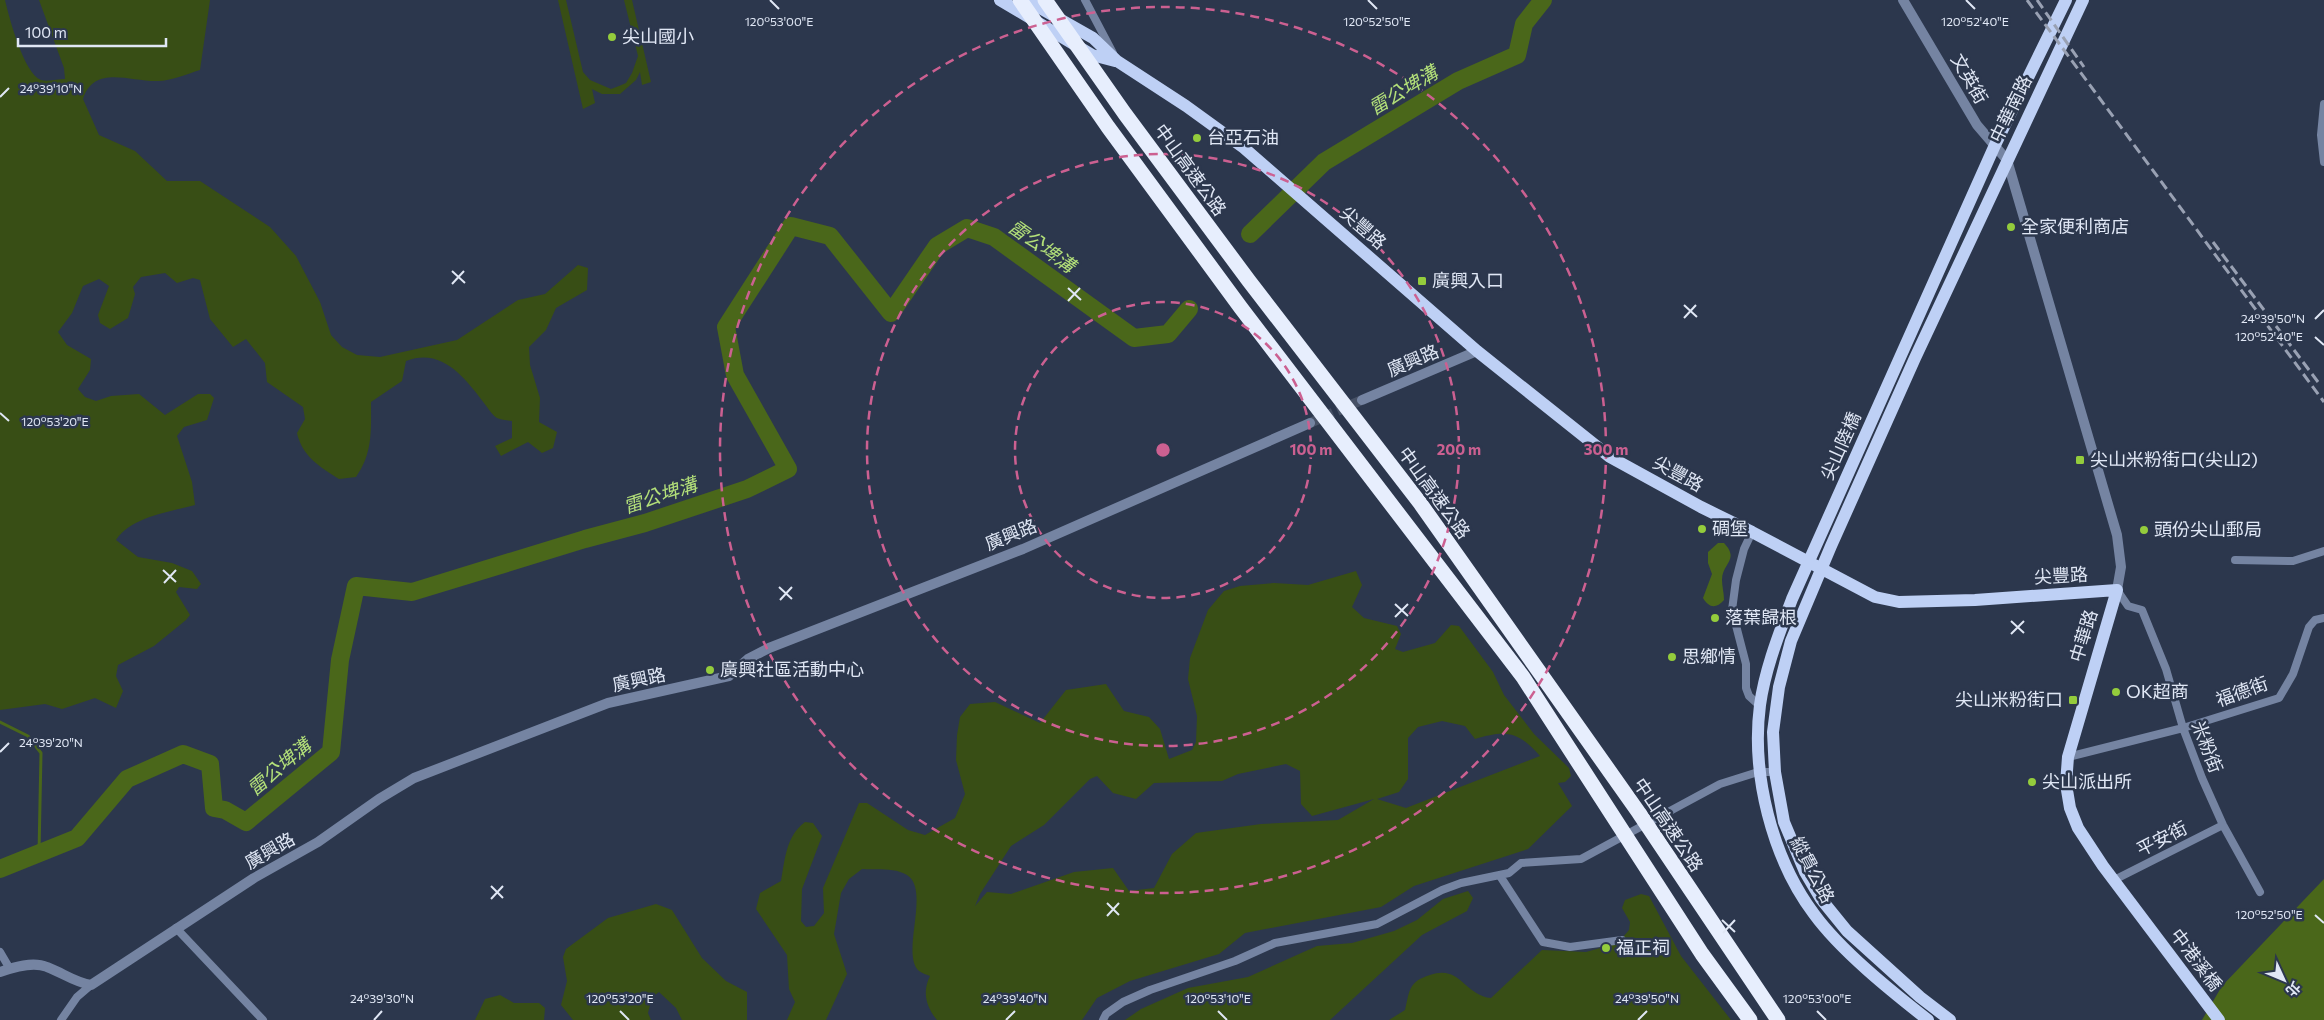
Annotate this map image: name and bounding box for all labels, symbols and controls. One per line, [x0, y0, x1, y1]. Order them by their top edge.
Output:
text: 120°53'00"E [745, 14, 813, 28]
text: 120°52'50"E [1343, 14, 1411, 28]
text: 120°52'40"E [1941, 14, 2009, 28]
scale bar [18, 15, 165, 47]
text: 100 m [25, 23, 67, 41]
place label: 尖山國小 [622, 25, 694, 47]
marker: 尖山國小 [606, 31, 618, 43]
street label: 文英街 [1947, 50, 1993, 107]
water label: 雷公埤溝 [1364, 59, 1444, 119]
street label: 中華南路 [1984, 71, 2036, 146]
text: 24°39'10"N [20, 81, 82, 95]
street label: 中山高速公路 [1150, 119, 1231, 220]
place label: 台亞石油 [1207, 126, 1279, 148]
marker: 台亞石油 [1191, 132, 1203, 144]
street label: 尖豐路 [1336, 201, 1391, 253]
water label: 雷公埤溝 [1005, 214, 1082, 279]
place label: 全家便利商店 [2021, 215, 2129, 237]
marker: 全家便利商店 [2005, 221, 2017, 233]
place label: 廣興入口 [1432, 269, 1504, 291]
marker: 廣興入口 [1416, 275, 1428, 287]
text: 24°39'50"N [2241, 311, 2305, 325]
text: 120°52'40"E [2235, 329, 2303, 343]
street label: 廣興路 [1383, 339, 1442, 381]
street label: 尖山陸橋 [1815, 408, 1865, 483]
text: 120°53'20"E [21, 414, 89, 428]
text: 100 m [1290, 440, 1332, 458]
text: 200 m [1437, 440, 1481, 458]
text: 300 m [1584, 440, 1628, 458]
centre of rings [1154, 441, 1172, 459]
street label: 中山高速公路 [1394, 442, 1475, 543]
place label: 尖山米粉街口(尖山2) [2090, 448, 2258, 470]
street label: 尖豐路 [1650, 450, 1707, 496]
marker: 尖山米粉街口(尖山2) [2074, 454, 2086, 466]
water label: 雷公埤溝 [620, 471, 702, 517]
street label: 廣興路 [981, 514, 1040, 554]
place label: 碉堡 [1712, 517, 1748, 539]
place label: 頭份尖山郵局 [2154, 518, 2262, 540]
marker: 碉堡 [1696, 523, 1708, 535]
marker: 頭份尖山郵局 [2138, 524, 2150, 536]
street label: 尖豐路 [2033, 563, 2088, 587]
place label: 落葉歸根 [1725, 606, 1797, 628]
street label: 中華路 [2065, 607, 2101, 665]
marker: 落葉歸根 [1709, 612, 1721, 624]
place label: 思鄉情 [1682, 645, 1736, 667]
marker: 思鄉情 [1666, 651, 1678, 663]
place label: 廣興社區活動中心 [720, 658, 864, 680]
street label: 廣興路 [610, 663, 667, 695]
marker: 廣興社區活動中心 [704, 664, 716, 676]
street label: 福德街 [2213, 671, 2271, 711]
place label: OK超商 [2126, 680, 2189, 702]
marker: OK超商 [2110, 686, 2122, 698]
place label: 尖山米粉街口 [1955, 688, 2063, 710]
marker: 尖山米粉街口 [2067, 694, 2079, 706]
street label: 米粉街 [2188, 717, 2228, 776]
water label: 雷公埤溝 [242, 731, 317, 800]
text: 24°39'20"N [19, 735, 83, 749]
place label: 尖山派出所 [2042, 770, 2132, 792]
street label: 中山高速公路 [1630, 774, 1708, 875]
marker: 尖山派出所 [2026, 776, 2038, 788]
street label: 平安街 [2132, 816, 2191, 860]
street label: 廣興路 [241, 827, 298, 873]
street label: 縱貫公路 [1786, 833, 1839, 906]
text: 120°52'50"E [2235, 907, 2303, 921]
street label: 中港溪橋 [2166, 924, 2227, 995]
place label: 福正祠 [1616, 936, 1670, 958]
marker: 福正祠 [1600, 942, 1612, 954]
north arrow [2259, 955, 2309, 1005]
text: 北 [2283, 978, 2305, 1000]
text: 24°39'30"N [350, 991, 414, 1005]
text: 120°53'20"E [586, 991, 654, 1005]
text: 24°39'40"N [983, 991, 1047, 1005]
text: 120°53'10"E [1185, 991, 1251, 1005]
text: 24°39'50"N [1615, 991, 1679, 1005]
text: 120°53'00"E [1783, 991, 1851, 1005]

